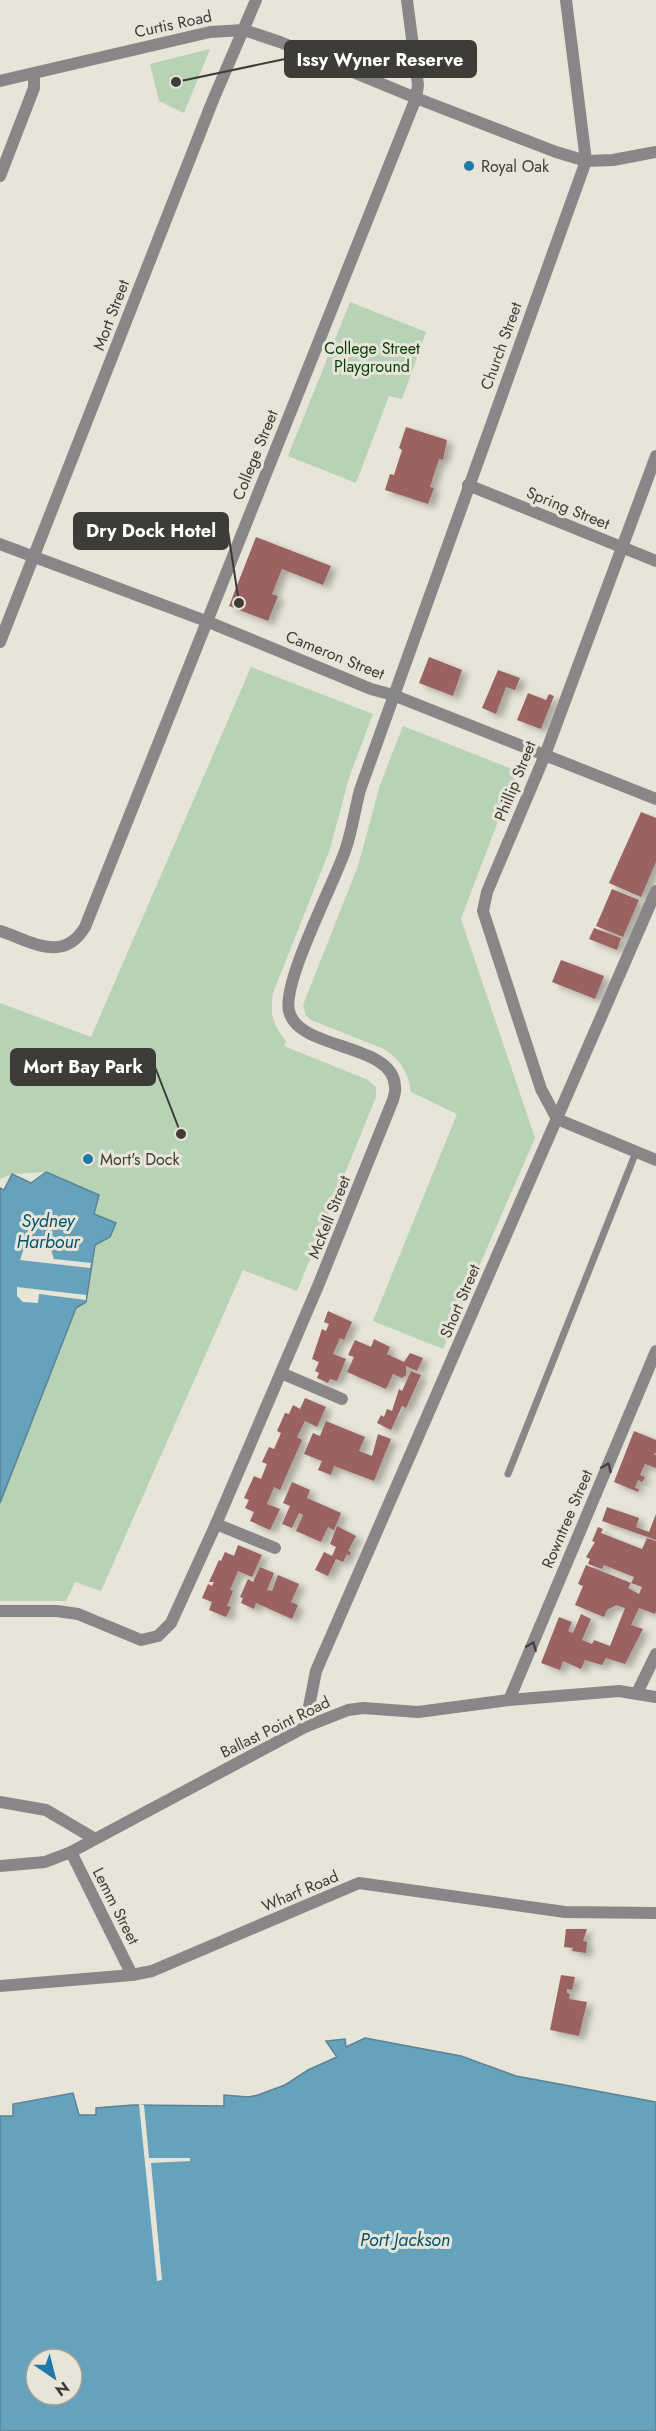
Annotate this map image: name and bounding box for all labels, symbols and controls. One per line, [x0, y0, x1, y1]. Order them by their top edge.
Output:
street label: Curtis Road [132, 5, 214, 43]
callout: Issy Wyner Reserve [285, 41, 476, 77]
text: Issy Wyner Reserve [297, 47, 463, 73]
place label: Royal Oak [481, 155, 550, 178]
marker: Royal Oak [462, 159, 476, 173]
street label: Mort Street [87, 276, 135, 354]
street label: Church Street [474, 299, 528, 393]
park label: College Street Playground [324, 337, 420, 378]
street label: College Street [226, 406, 284, 504]
street label: Spring Street [523, 481, 613, 535]
callout: Dry Dock Hotel [74, 513, 228, 549]
text: Dry Dock Hotel [86, 518, 216, 544]
street label: Cameron Street [282, 625, 388, 685]
street label: Phillip Street [488, 737, 542, 825]
callout: Mort Bay Park [11, 1049, 155, 1085]
text: Mort Bay Park [23, 1054, 143, 1080]
place label: Mort's Dock [100, 1148, 180, 1171]
marker: Mort's Dock [81, 1152, 95, 1166]
street label: McKell Street [302, 1172, 356, 1262]
water label: Sydney Harbour [16, 1208, 81, 1255]
street label: Short Street [434, 1260, 486, 1341]
one-way arrow [600, 1462, 612, 1473]
street label: Rowntree Street [536, 1466, 598, 1572]
one-way arrow [524, 1642, 536, 1653]
street label: Ballast Point Road [216, 1690, 334, 1764]
street label: Lemm Street [87, 1864, 145, 1949]
street label: Wharf Road [258, 1865, 342, 1917]
water label: Port Jackson [360, 2227, 450, 2253]
north arrow [24, 2347, 84, 2407]
text: N [51, 2376, 74, 2402]

